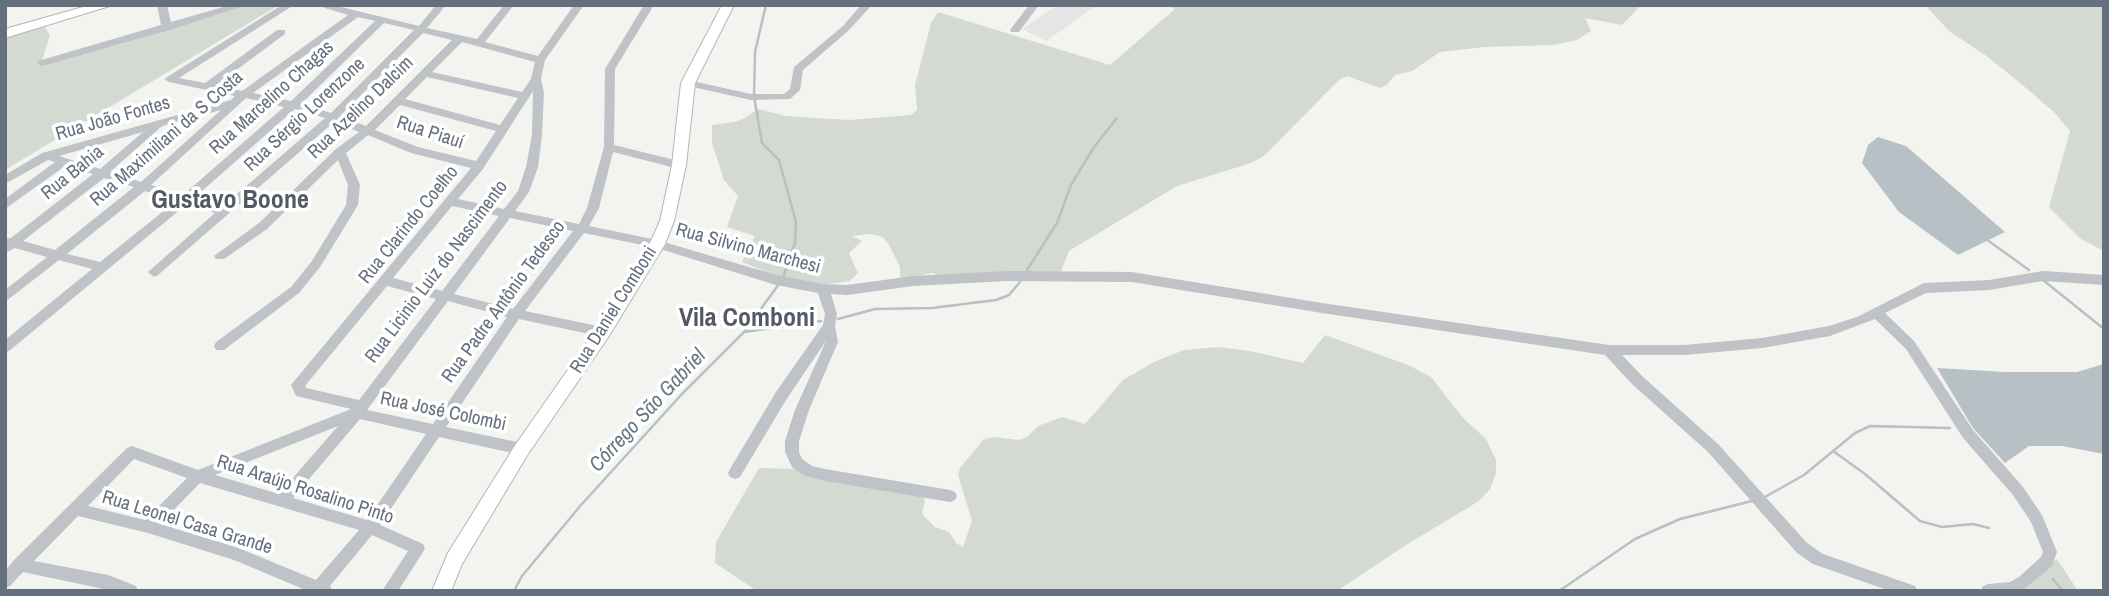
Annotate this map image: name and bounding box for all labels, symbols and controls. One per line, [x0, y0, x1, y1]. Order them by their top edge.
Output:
street label: Rua Marcelino Chagas [205, 36, 339, 160]
street label: Rua Azelino Dalcim [304, 52, 418, 164]
street label: Rua Sérgio Lorenzone [240, 53, 370, 177]
street label: Rua Maximiliani da S Costa [86, 66, 248, 212]
street label: Rua João Fontes [53, 92, 173, 146]
street label: Rua Piauí [394, 111, 466, 155]
street label: Rua Bahia [37, 141, 109, 205]
street label: Rua Clarindo Coelho [354, 161, 464, 289]
street label: Rua Licinio Luiz do Nascimento [361, 176, 513, 368]
district label: Gustavo Boone [151, 185, 309, 217]
street label: Rua Padre Antônio Tedesco [438, 216, 570, 388]
street label: Rua Silvino Marchesi [673, 219, 823, 279]
street label: Rua Daniel Comboni [566, 242, 662, 378]
district label: Vila Comboni [679, 303, 815, 335]
water label: Córrego São Gabriel [585, 344, 711, 478]
street label: Rua José Colombi [378, 388, 508, 436]
street label: Rua Araújo Rosalino Pinto [214, 451, 396, 529]
street label: Rua Leonel Casa Grande [99, 486, 275, 560]

